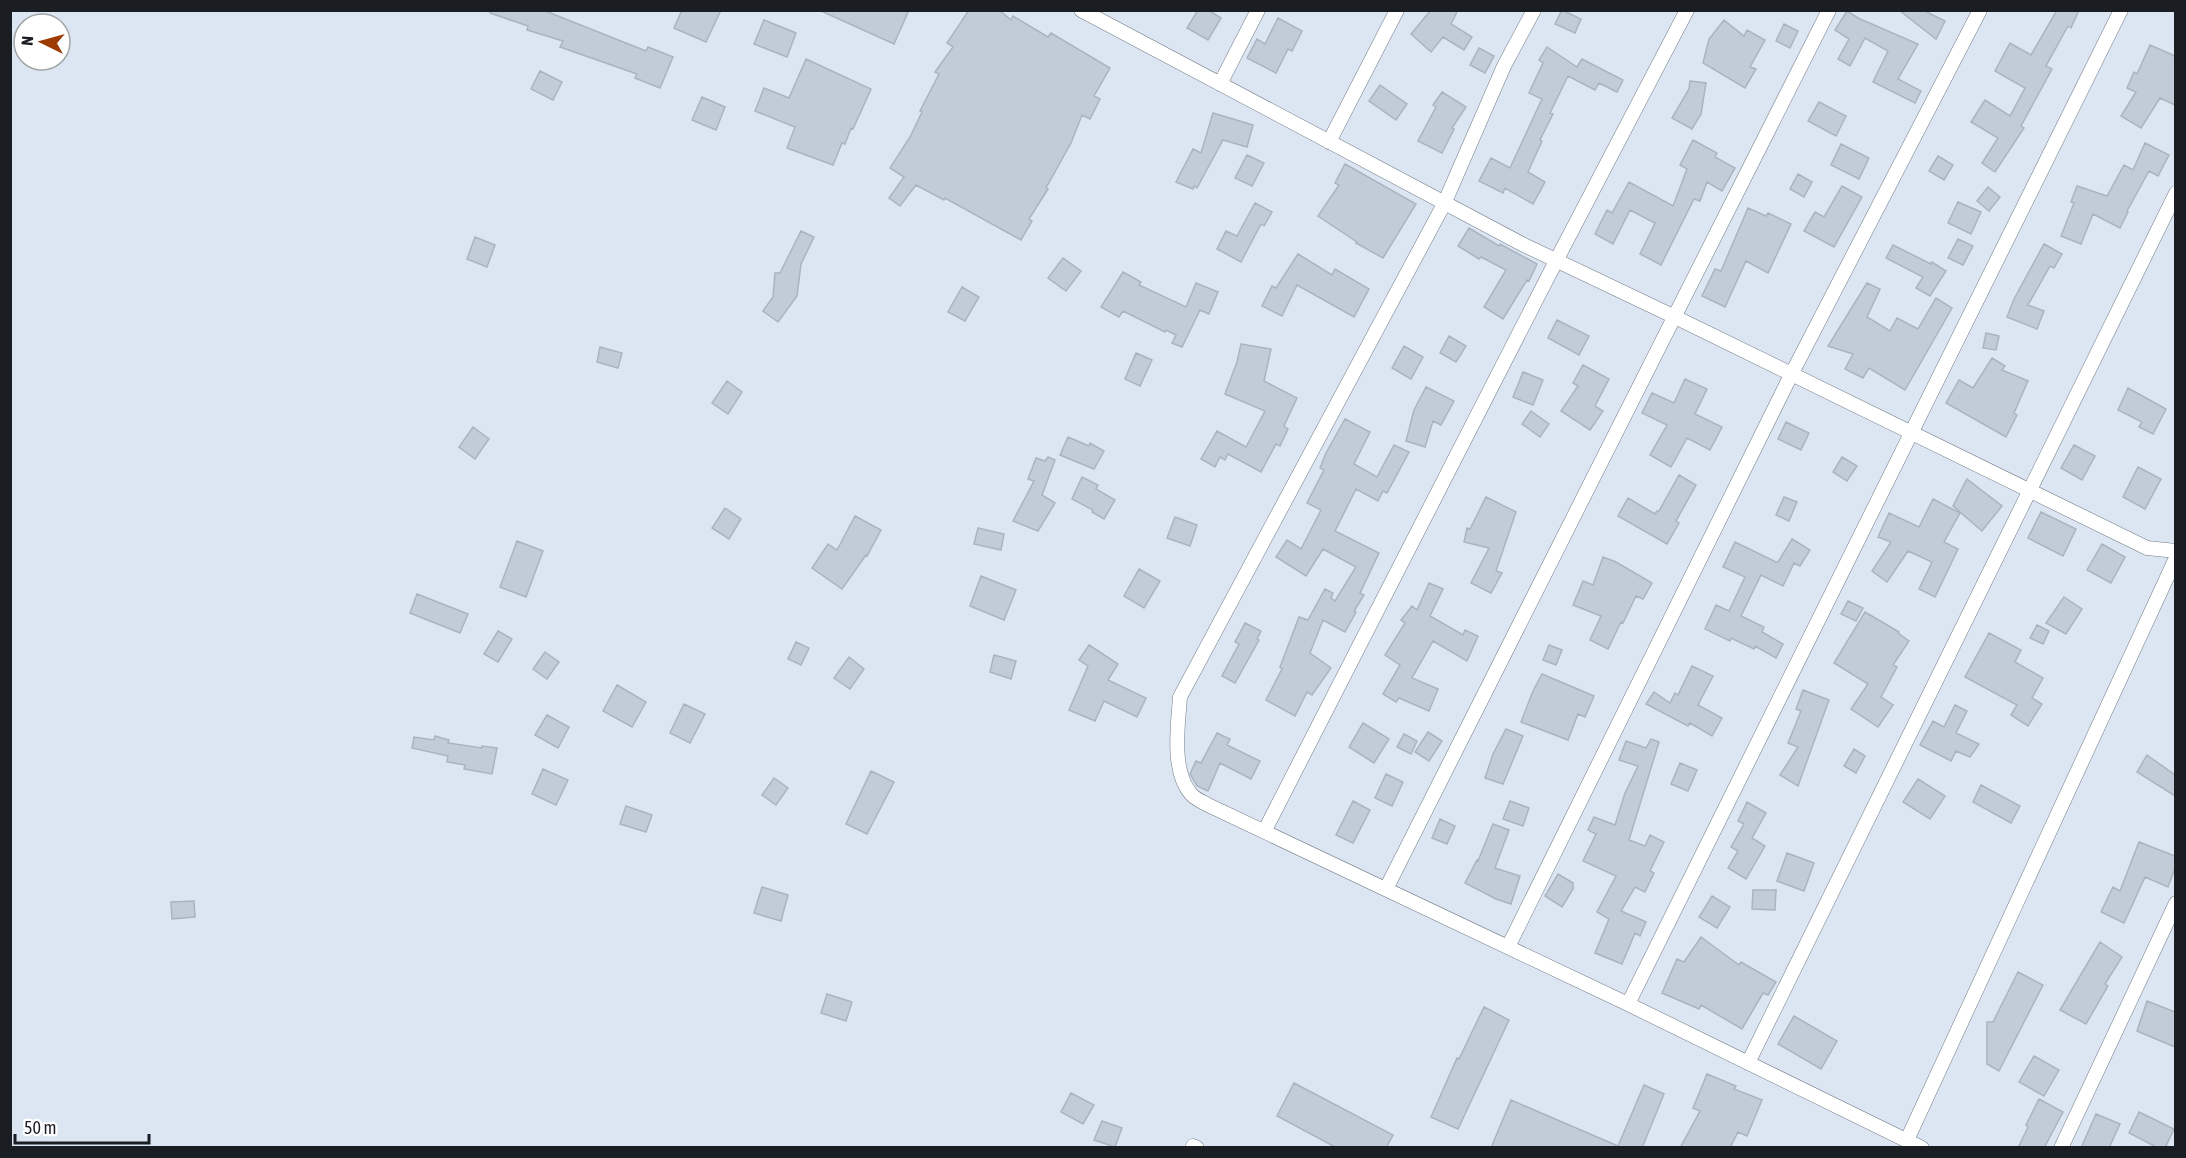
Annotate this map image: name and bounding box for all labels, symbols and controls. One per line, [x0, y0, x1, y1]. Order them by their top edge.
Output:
north arrow [12, 12, 72, 72]
text: N [18, 35, 36, 46]
scale bar [15, 1107, 148, 1145]
text: 50 m [24, 1117, 56, 1138]

